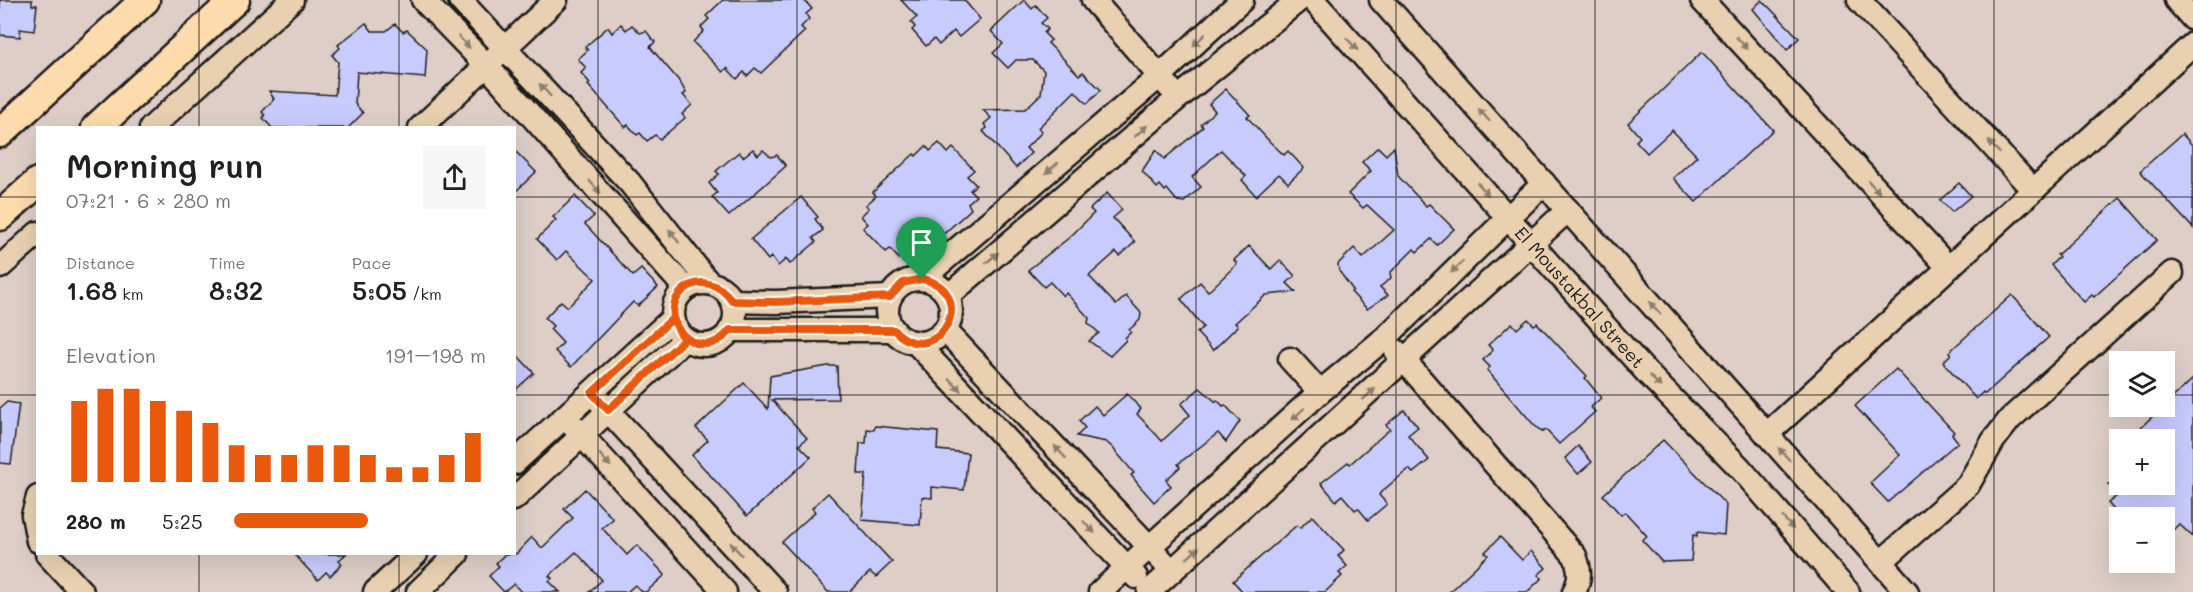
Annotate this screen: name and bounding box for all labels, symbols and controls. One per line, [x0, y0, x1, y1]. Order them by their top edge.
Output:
one-way arrow [1193, 33, 1207, 47]
one-way arrow [457, 34, 470, 49]
one-way arrow [1735, 35, 1748, 50]
one-way arrow [1345, 36, 1358, 51]
one-way arrow [539, 83, 552, 98]
one-way arrow [1478, 108, 1491, 123]
one-way arrow [1133, 124, 1148, 138]
one-way arrow [1988, 140, 2001, 155]
text: Morning run [66, 143, 263, 186]
button: share [423, 146, 486, 209]
one-way arrow [1045, 161, 1060, 174]
one-way arrow [588, 179, 602, 194]
one-way arrow [1867, 179, 1881, 194]
one-way arrow [1476, 181, 1490, 196]
text: 07:21 · 6 × 280 m [66, 187, 231, 213]
pin [896, 217, 947, 279]
street label: El Moustakbal Street [1510, 221, 1650, 373]
icon: arrive [905, 226, 938, 259]
one-way arrow [668, 229, 680, 245]
text: Distance [66, 252, 135, 273]
text: Time [209, 252, 245, 273]
text: Pace [352, 252, 391, 273]
one-way arrow [984, 252, 999, 265]
one-way arrow [1450, 260, 1464, 274]
text: 1.68 [66, 273, 117, 307]
text: 8:32 [209, 273, 263, 307]
text: 5:05 [352, 273, 407, 307]
text: km [117, 283, 144, 304]
text: /km [407, 283, 442, 304]
one-way arrow [1649, 301, 1662, 316]
text: Elevation [66, 342, 156, 368]
text: 191–198 m [385, 342, 486, 368]
map controls [2109, 351, 2175, 573]
button: layers [2109, 351, 2175, 417]
one-way arrow [1648, 373, 1662, 388]
one-way arrow [948, 378, 962, 393]
one-way arrow [1361, 387, 1376, 401]
one-way arrow [1291, 406, 1305, 420]
button: + [2109, 429, 2175, 495]
one-way arrow [1053, 445, 1067, 460]
one-way arrow [1778, 447, 1791, 462]
one-way arrow [598, 452, 611, 467]
button: − [2109, 507, 2175, 573]
text: 280 m [66, 508, 126, 534]
text: 5:25 [162, 508, 203, 534]
one-way arrow [1781, 516, 1794, 531]
one-way arrow [1081, 520, 1095, 534]
one-way arrow [729, 541, 743, 556]
one-way arrow [1185, 546, 1200, 560]

